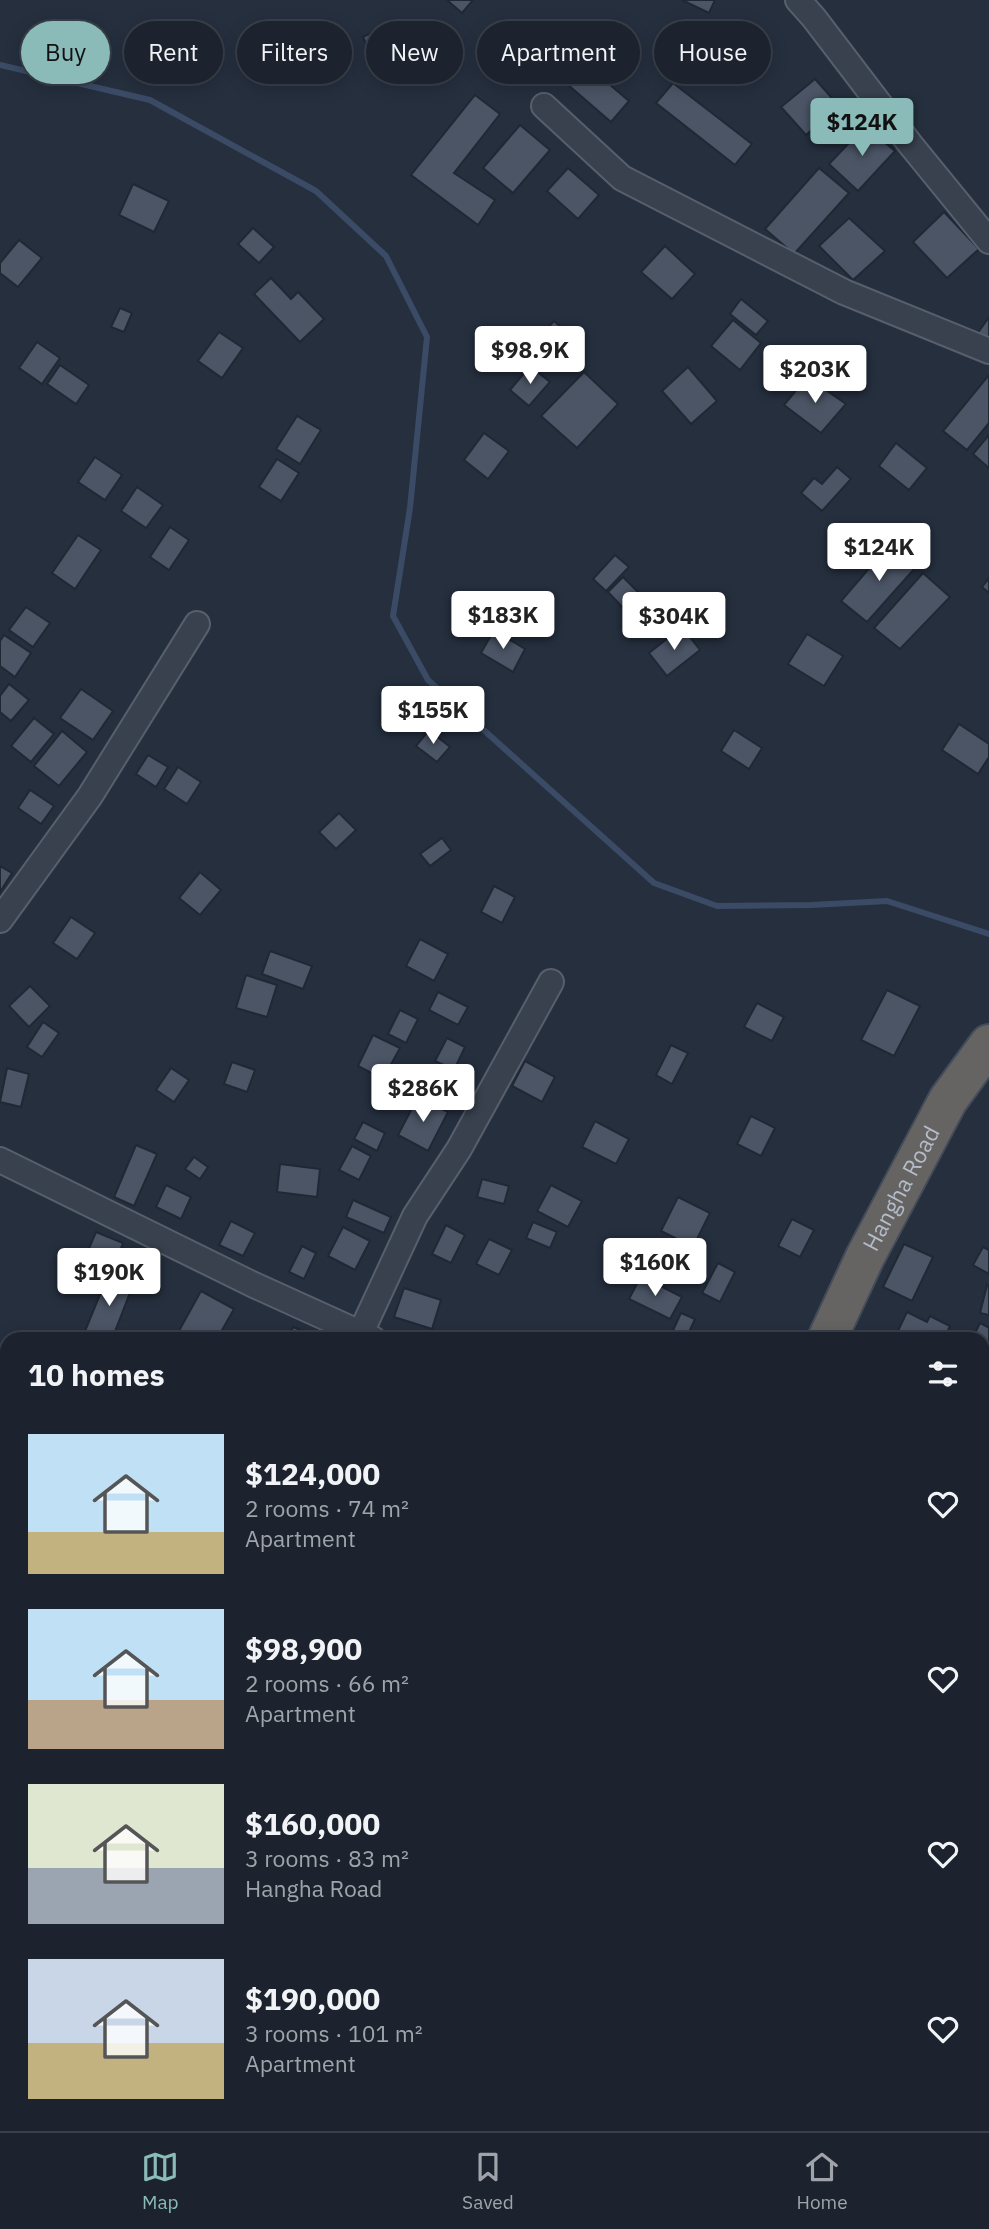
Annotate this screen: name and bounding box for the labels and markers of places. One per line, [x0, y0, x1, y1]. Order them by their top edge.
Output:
pin: $124K [813, 99, 911, 158]
pin: $98.9K [473, 326, 587, 386]
pin: $203K [766, 346, 864, 405]
pin: $124K [830, 524, 928, 583]
pin: $183K [454, 592, 552, 651]
pin: $304K [625, 592, 723, 652]
pin: $155K [384, 686, 482, 746]
pin: $286K [374, 1064, 472, 1124]
pin: $160K [606, 1238, 704, 1298]
pin: $190K [60, 1248, 158, 1308]

